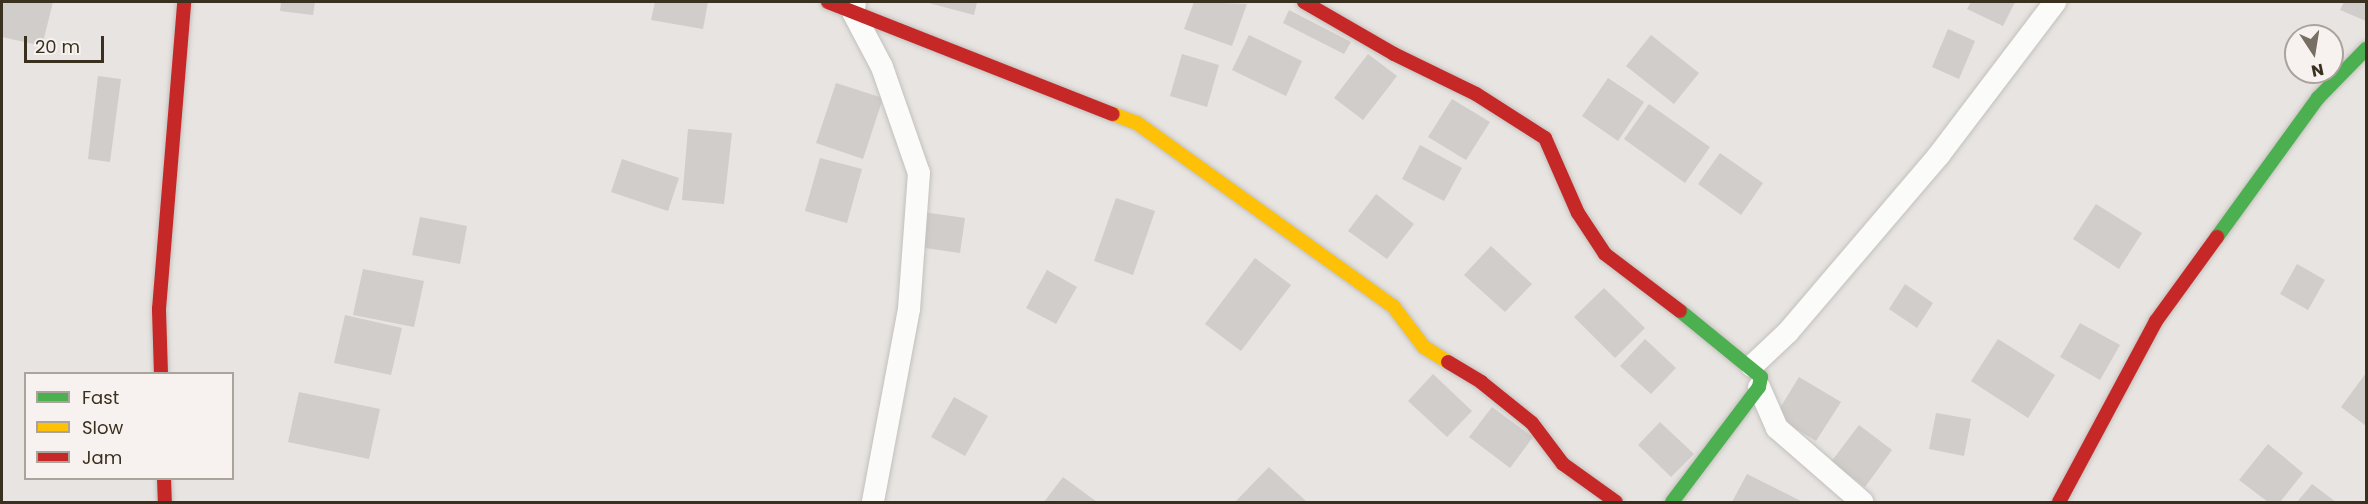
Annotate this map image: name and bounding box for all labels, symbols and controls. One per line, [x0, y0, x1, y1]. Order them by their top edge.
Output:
scale bar [27, 24, 106, 62]
north arrow [2284, 24, 2344, 84]
text: 20 m [35, 34, 80, 59]
text: N [2309, 58, 2326, 83]
legend [24, 372, 234, 480]
text: Fast [82, 385, 119, 410]
text: Slow [82, 415, 123, 440]
text: Jam [82, 445, 122, 470]

